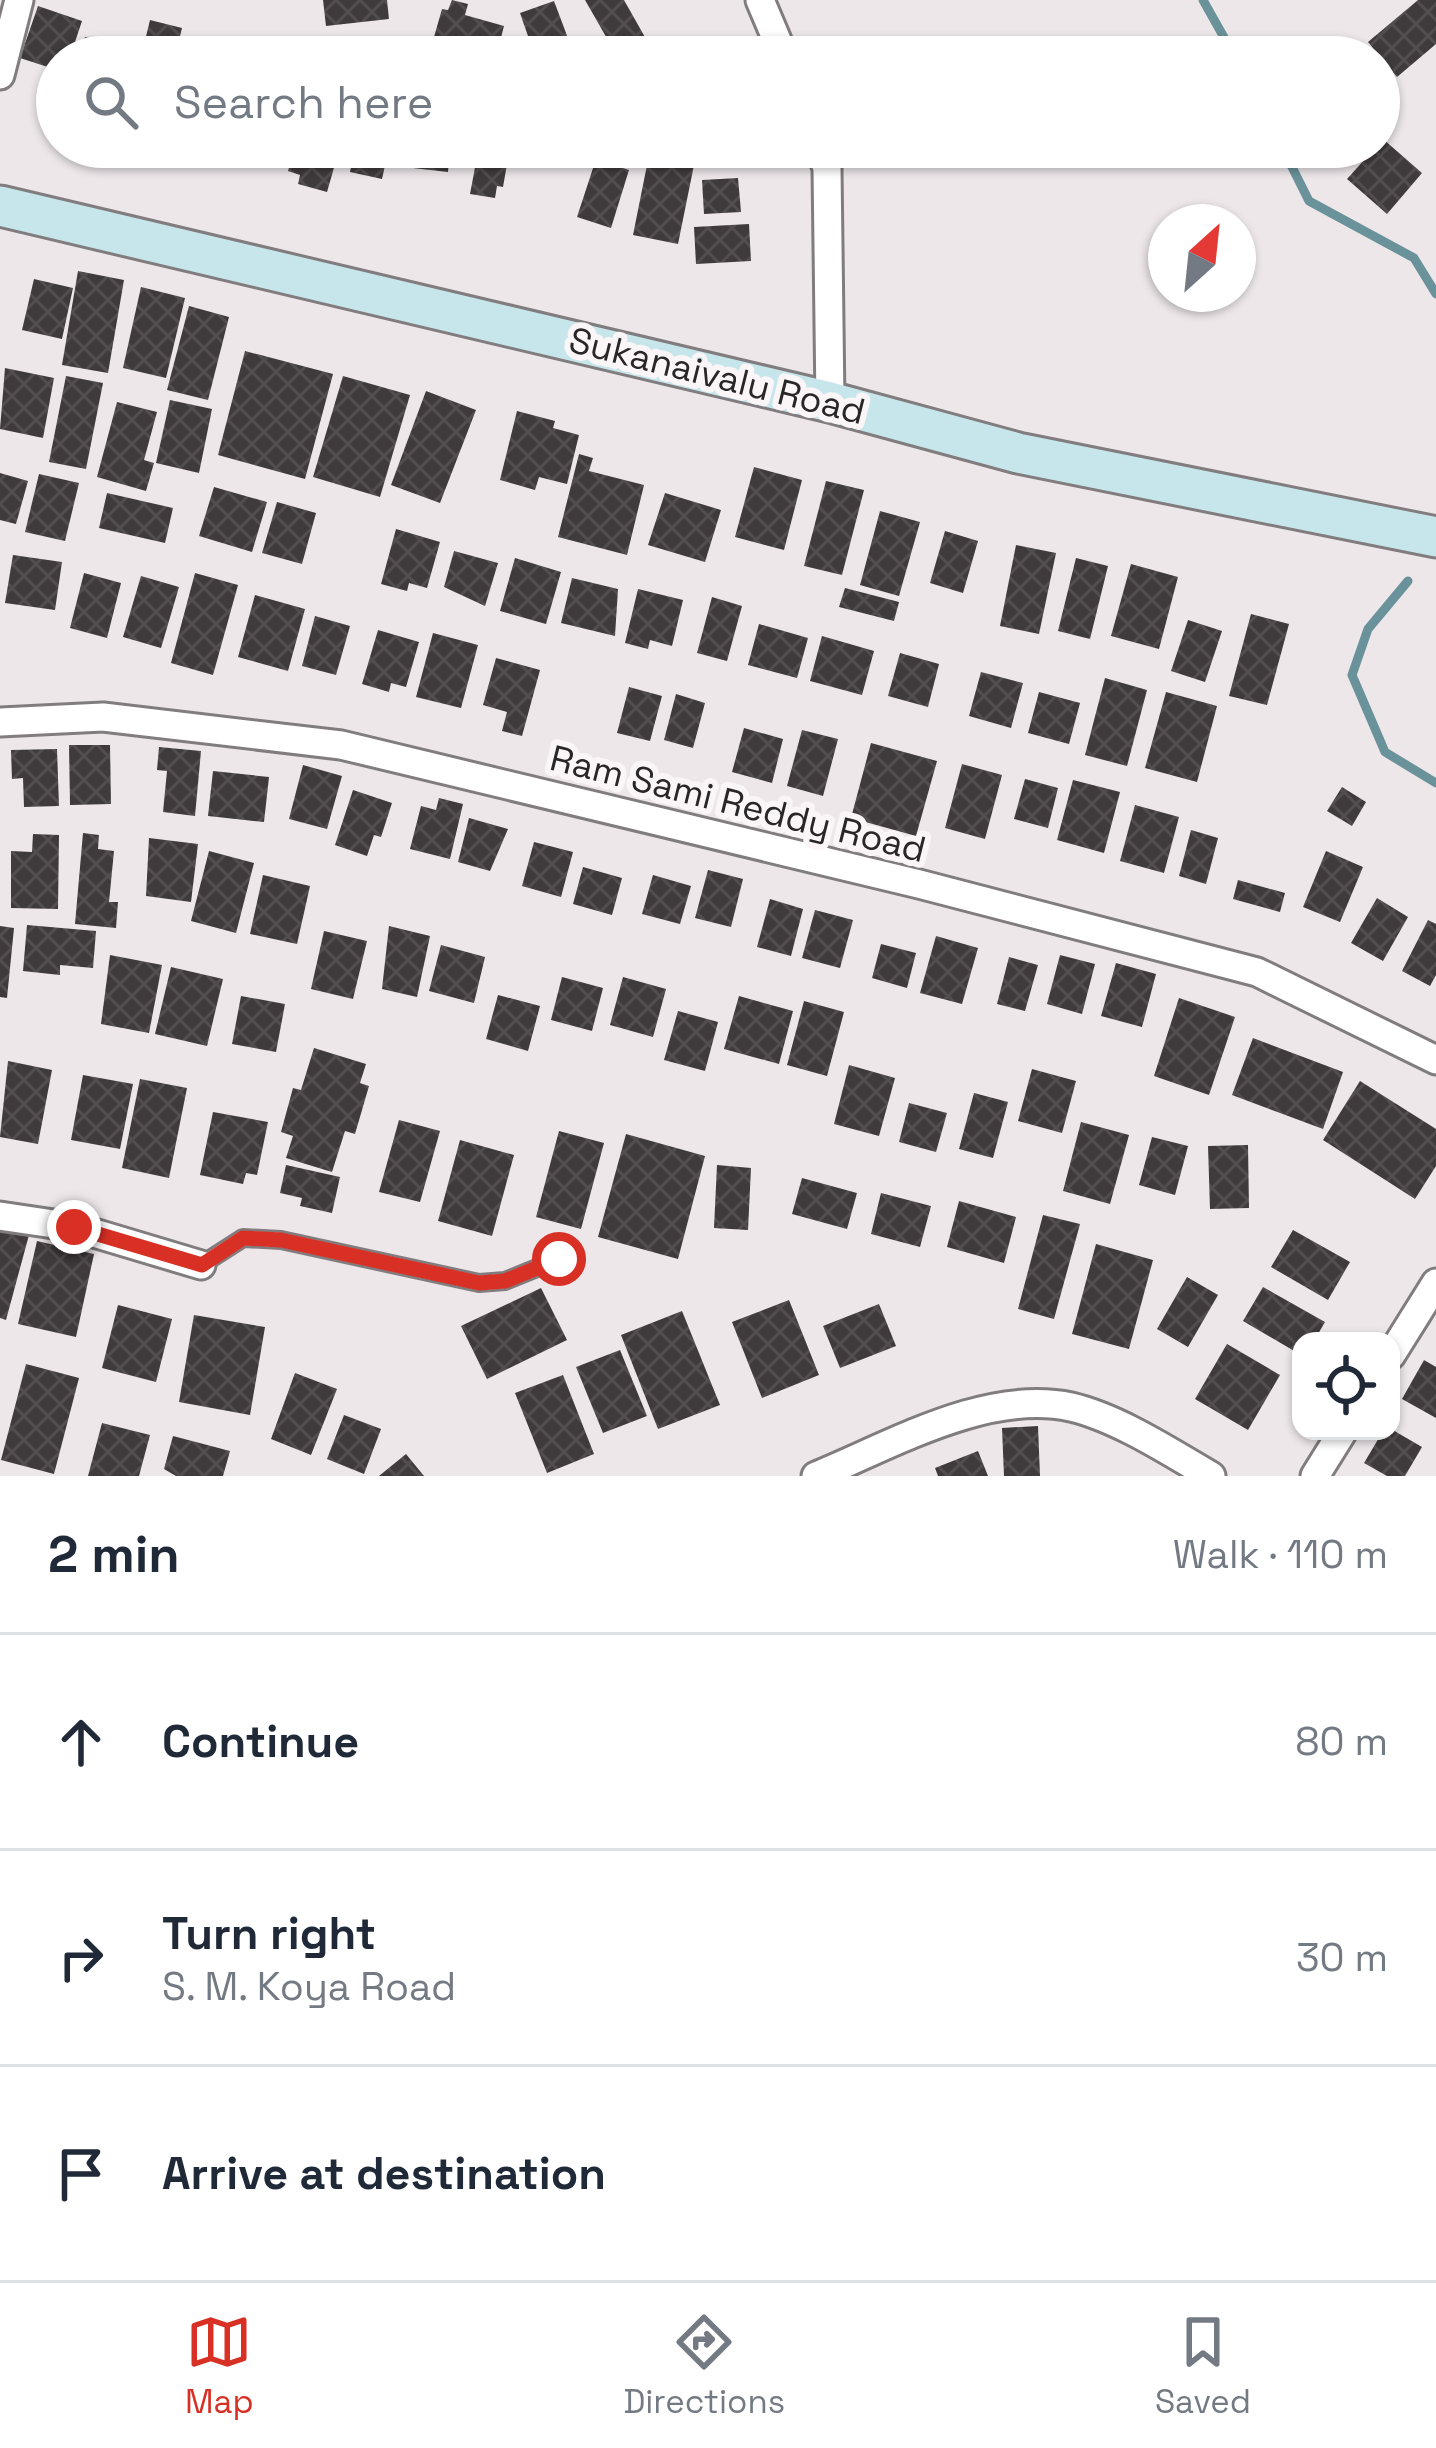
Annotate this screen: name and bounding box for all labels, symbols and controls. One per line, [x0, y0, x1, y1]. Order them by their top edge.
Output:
search box [36, 36, 1400, 168]
icon: search [78, 69, 144, 135]
text: Search here [174, 74, 433, 131]
north arrow [1148, 204, 1256, 312]
street label: Sukanaivalu Road [564, 317, 870, 435]
street label: Ram Sami Reddy Road [545, 735, 931, 873]
route end [47, 1200, 101, 1254]
route start [532, 1232, 586, 1286]
map controls [1292, 1332, 1400, 1440]
button: locate [1292, 1332, 1400, 1440]
text: 2 min [48, 1522, 180, 1587]
text: Walk · 110 m [1173, 1530, 1388, 1579]
icon: ahead [48, 1709, 114, 1775]
text: Continue [162, 1713, 359, 1770]
text: 80 m [1295, 1717, 1388, 1766]
text: Turn right [162, 1905, 376, 1962]
icon: right [48, 1925, 114, 1991]
text: 30 m [1296, 1933, 1388, 1982]
text: S. M. Koya Road [162, 1962, 456, 2011]
icon: arrive [48, 2141, 114, 2207]
text: Arrive at destination [162, 2145, 606, 2202]
tab: Map [185, 2309, 254, 2423]
tab: Directions [623, 2309, 785, 2423]
tab: Saved [1155, 2309, 1251, 2423]

